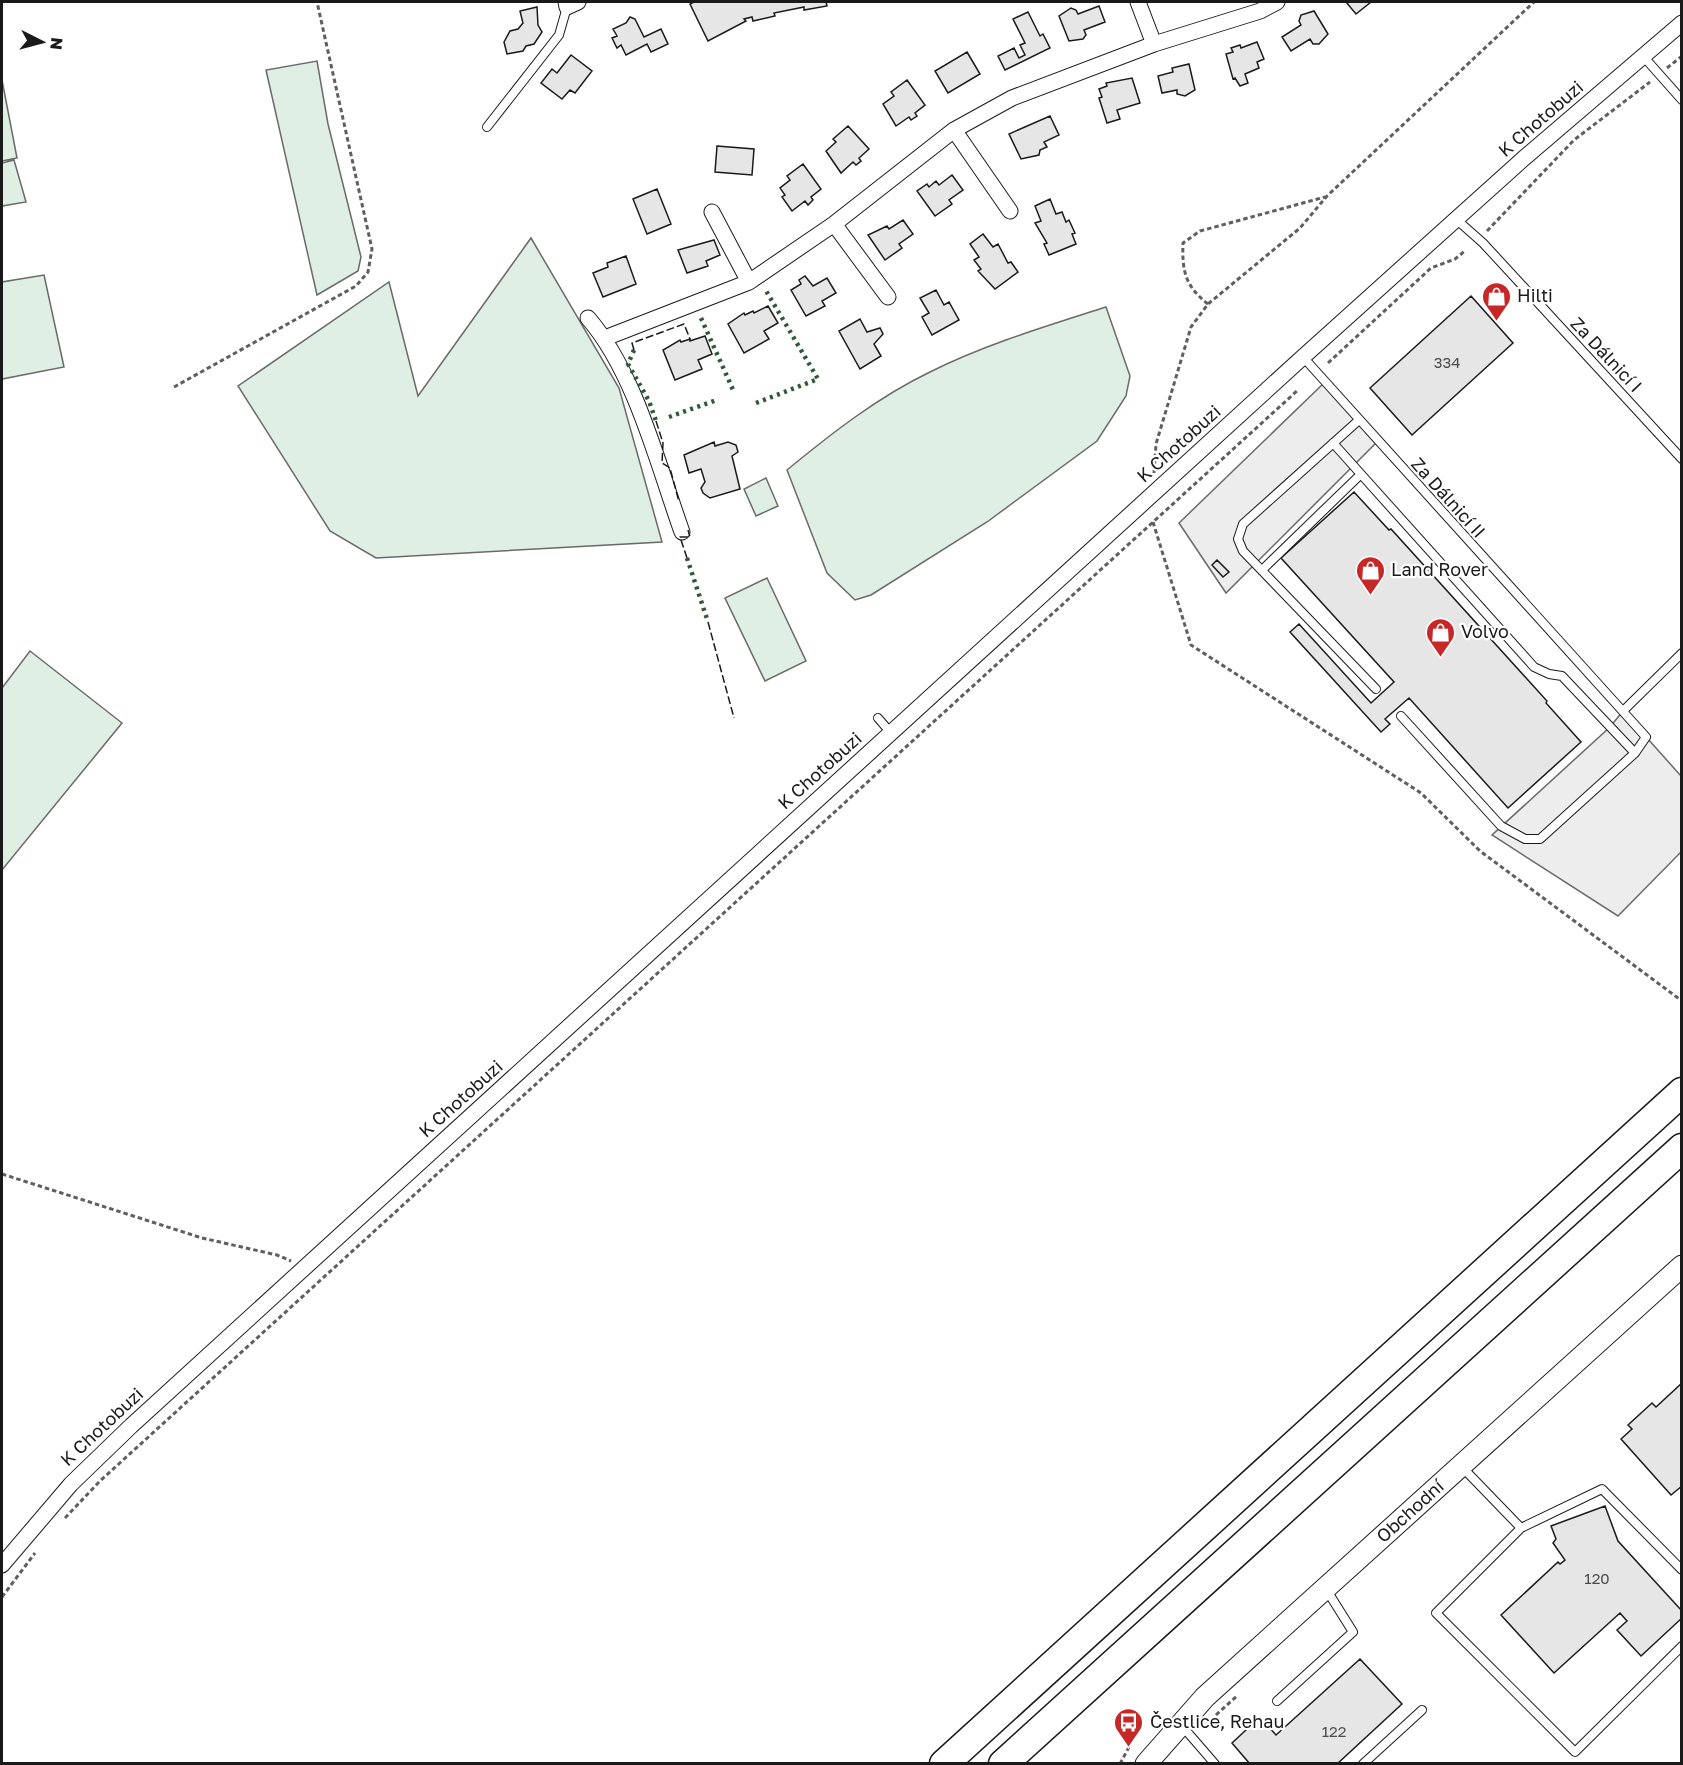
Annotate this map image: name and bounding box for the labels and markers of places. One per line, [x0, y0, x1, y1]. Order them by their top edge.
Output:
shop icon: Hilti [1480, 280, 1512, 322]
place label: Hilti [1517, 284, 1553, 306]
shop icon: Land Rover [1354, 554, 1386, 596]
place label: Land Rover [1391, 558, 1488, 580]
shop icon: Volvo [1424, 616, 1456, 658]
place label: Volvo [1461, 620, 1509, 642]
bus stop icon: Čestlice, Rehau [1113, 1706, 1145, 1748]
place label: Čestlice, Rehau [1150, 1710, 1284, 1732]

